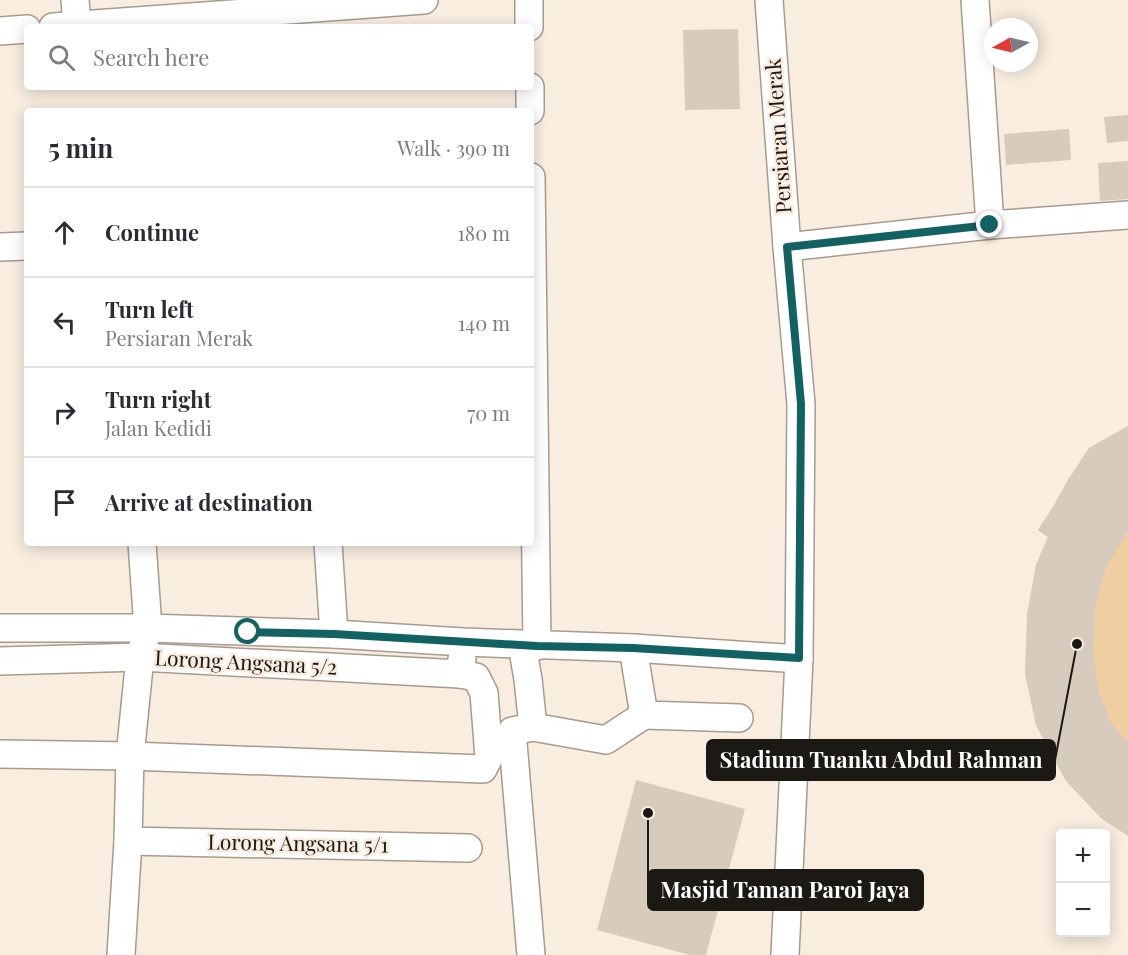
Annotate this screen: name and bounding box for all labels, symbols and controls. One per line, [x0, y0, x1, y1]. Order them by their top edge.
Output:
north arrow [984, 18, 1038, 72]
search box [24, 24, 534, 90]
icon: search [45, 41, 78, 74]
text: Search here [93, 42, 209, 72]
street label: Persiaran Merak [758, 57, 796, 215]
text: 5 min [48, 130, 113, 165]
text: Walk · 390 m [397, 134, 510, 161]
route end [976, 211, 1002, 237]
icon: ahead [48, 216, 81, 249]
text: Continue [105, 217, 199, 247]
text: 180 m [457, 219, 510, 246]
text: Turn left [105, 294, 194, 324]
icon: left [48, 306, 81, 339]
text: 140 m [458, 309, 510, 336]
text: Persiaran Merak [105, 324, 253, 351]
text: Turn right [105, 384, 211, 414]
icon: right [48, 396, 81, 429]
text: 70 m [467, 399, 510, 426]
text: Jalan Kedidi [105, 414, 212, 441]
icon: arrive [48, 486, 81, 519]
text: Arrive at destination [105, 487, 313, 517]
route start [234, 618, 260, 644]
street label: Lorong Angsana 5/2 [154, 642, 338, 680]
callout: Stadium Tuanku Abdul Rahman [707, 740, 1055, 780]
text: Stadium Tuanku Abdul Rahman [719, 744, 1043, 774]
street label: Lorong Angsana 5/1 [207, 826, 389, 858]
map controls [1056, 829, 1110, 937]
button: + [1056, 829, 1110, 883]
callout: Masjid Taman Paroi Jaya [648, 870, 923, 910]
text: Masjid Taman Paroi Jaya [660, 874, 910, 904]
button: − [1056, 883, 1110, 937]

